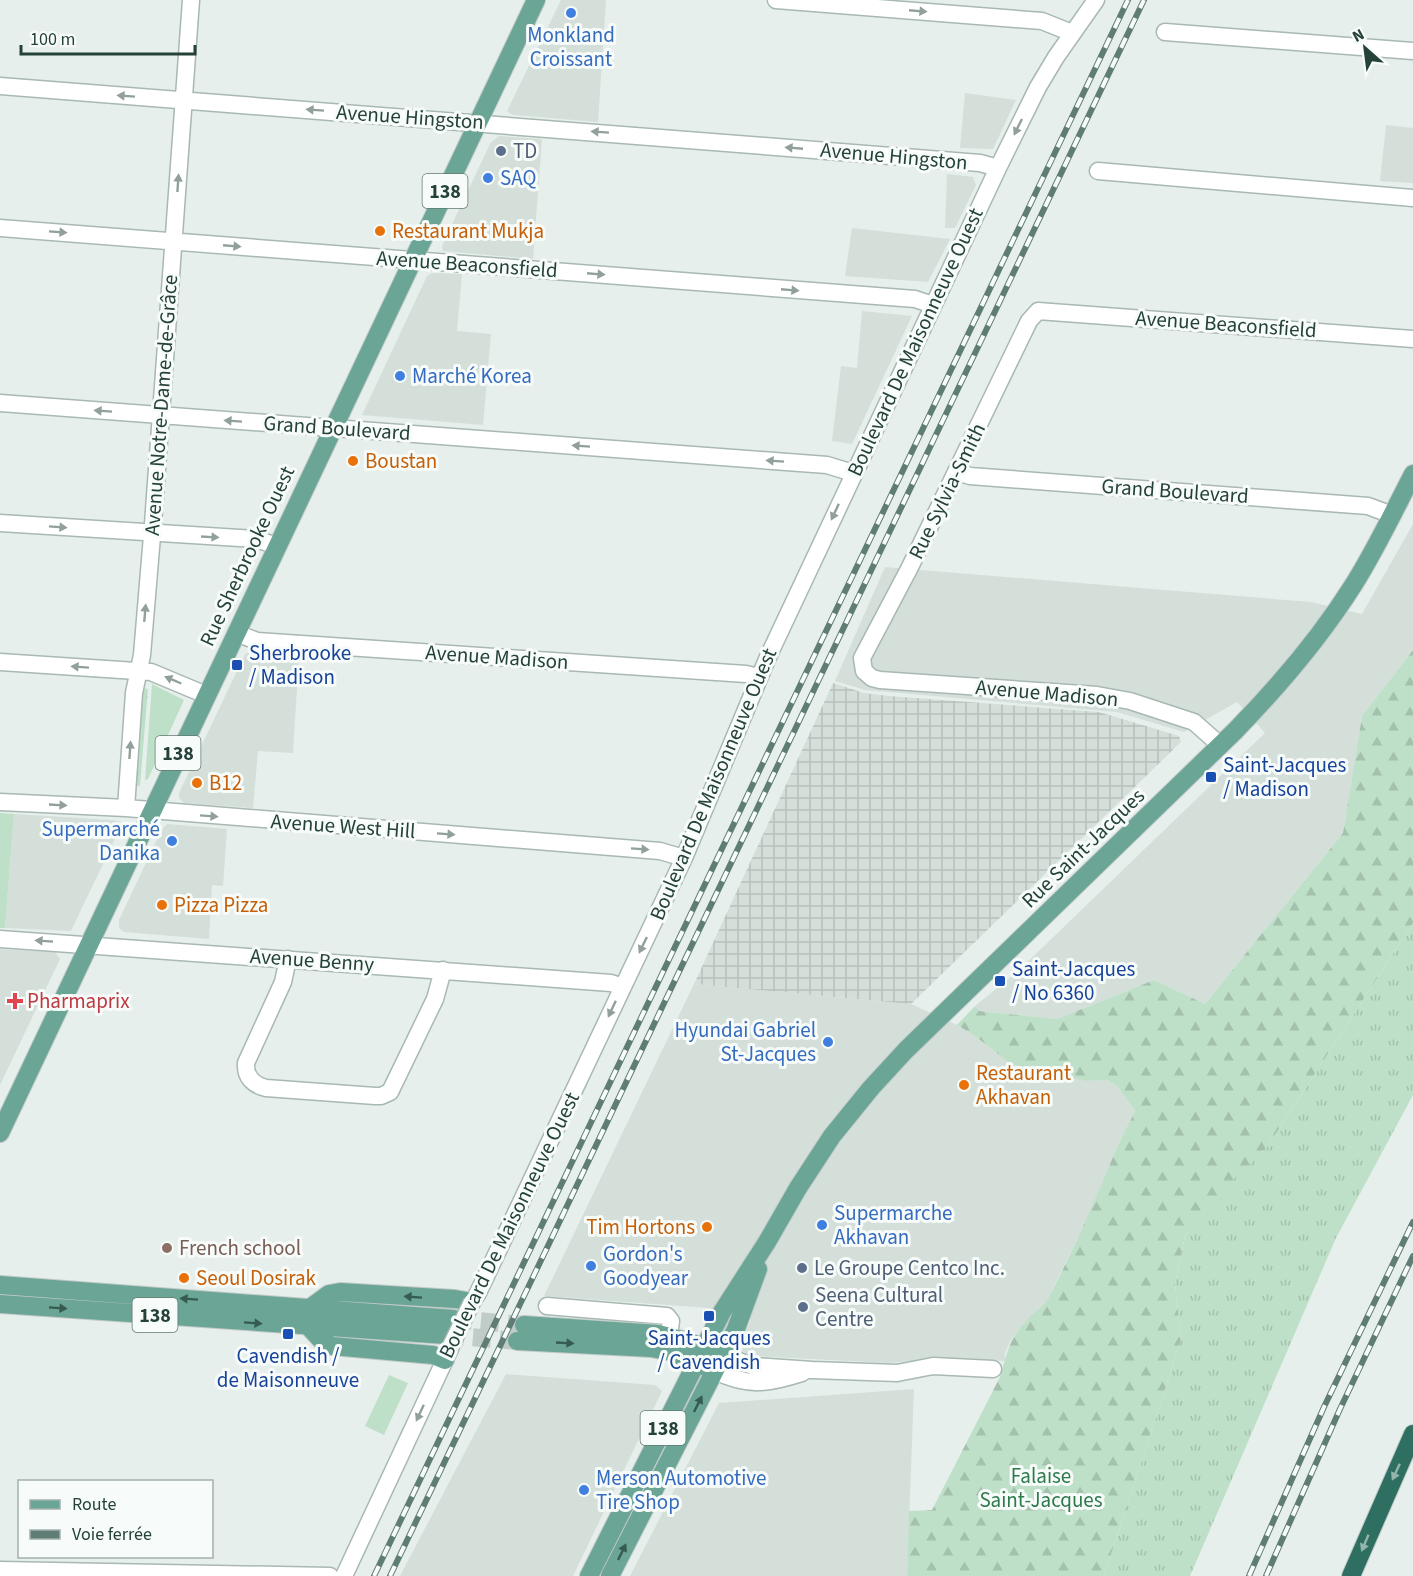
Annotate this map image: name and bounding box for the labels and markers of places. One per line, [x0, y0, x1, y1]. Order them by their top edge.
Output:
marker: Monkland Croissant [564, 6, 578, 20]
place label: Monkland Croissant [527, 20, 615, 74]
place label: TD [513, 136, 537, 166]
marker: TD [494, 144, 508, 158]
place label: SAQ [500, 163, 536, 193]
marker: SAQ [481, 171, 495, 185]
place label: Restaurant Mukja [392, 216, 544, 246]
marker: Restaurant Mukja [373, 224, 387, 238]
place label: Marché Korea [412, 361, 532, 391]
marker: Marché Korea [393, 369, 407, 383]
place label: Boustan [365, 446, 437, 476]
marker: Boustan [346, 454, 360, 468]
place label: Sherbrooke / Madison [249, 638, 351, 692]
marker: Sherbrooke / Madison [230, 658, 244, 672]
place label: Saint-Jacques / Madison [1223, 750, 1346, 804]
place label: B12 [209, 768, 242, 798]
marker: Saint-Jacques / Madison [1204, 770, 1218, 784]
marker: B12 [190, 776, 204, 790]
place label: Supermarché Danika [42, 814, 160, 868]
marker: Supermarché Danika [165, 834, 179, 848]
place label: Pizza Pizza [174, 890, 268, 920]
marker: Pizza Pizza [155, 898, 169, 912]
place label: Saint-Jacques / No 6360 [1012, 954, 1135, 1008]
marker: Saint-Jacques / No 6360 [993, 974, 1007, 988]
place label: Pharmaprix [27, 986, 130, 1016]
marker: Pharmaprix [8, 994, 22, 1008]
place label: Hyundai Gabriel St-Jacques [675, 1015, 816, 1069]
marker: Hyundai Gabriel St-Jacques [821, 1035, 835, 1049]
place label: Restaurant Akhavan [976, 1058, 1071, 1112]
marker: Restaurant Akhavan [957, 1078, 971, 1092]
place label: Supermarche Akhavan [834, 1198, 952, 1252]
place label: Tim Hortons [586, 1212, 695, 1242]
marker: Supermarche Akhavan [815, 1218, 829, 1232]
marker: Tim Hortons [700, 1220, 714, 1234]
place label: French school [179, 1233, 301, 1263]
place label: Gordon's Goodyear [603, 1239, 689, 1293]
marker: French school [160, 1241, 174, 1255]
place label: Le Groupe Centco Inc. [814, 1253, 1005, 1283]
marker: Gordon's Goodyear [584, 1259, 598, 1273]
marker: Le Groupe Centco Inc. [795, 1261, 809, 1275]
place label: Seoul Dosirak [196, 1263, 317, 1293]
marker: Seoul Dosirak [177, 1271, 191, 1285]
place label: Seena Cultural Centre [815, 1280, 943, 1334]
marker: Seena Cultural Centre [796, 1300, 810, 1314]
marker: Saint-Jacques / Cavendish [702, 1309, 716, 1323]
place label: Saint-Jacques / Cavendish [647, 1323, 771, 1377]
marker: Cavendish / de Maisonneuve [281, 1327, 295, 1341]
place label: Cavendish / de Maisonneuve [217, 1341, 359, 1395]
place label: Merson Automotive Tire Shop [596, 1463, 766, 1517]
marker: Merson Automotive Tire Shop [577, 1483, 591, 1497]

